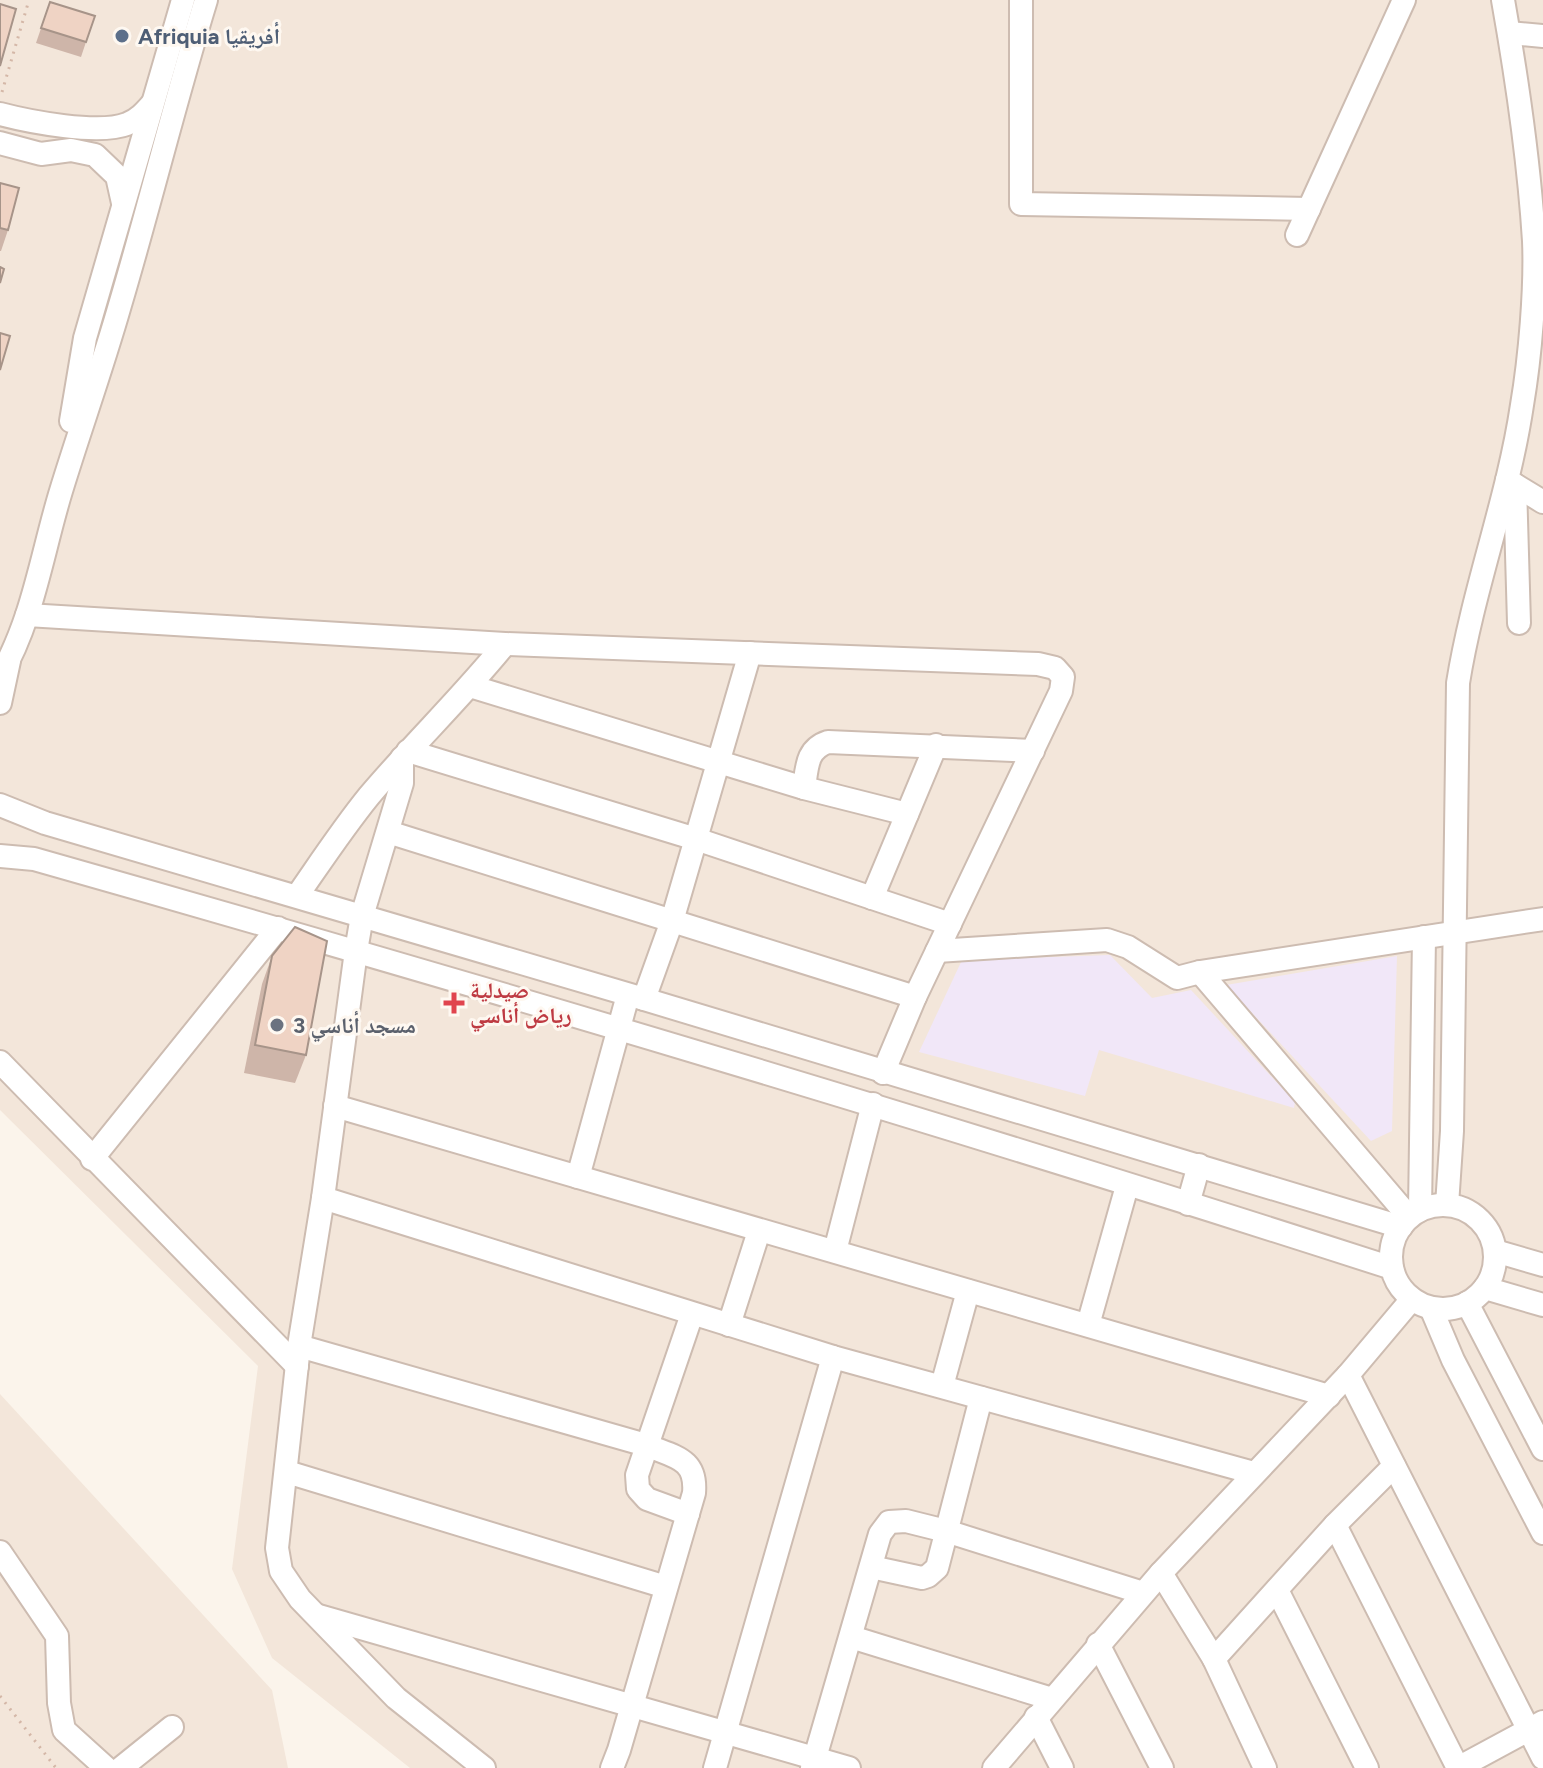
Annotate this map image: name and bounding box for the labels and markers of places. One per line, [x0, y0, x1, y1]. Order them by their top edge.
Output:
place label: Afriquia أفريقيا [138, 21, 280, 50]
marker: Afriquia أفريقيا [113, 27, 131, 45]
place label: صيدلية رياض أناسي [470, 977, 572, 1032]
marker: صيدلية رياض أناسي [445, 994, 463, 1012]
place label: مسجد أناسي 3 [293, 1010, 416, 1042]
marker: مسجد أناسي 3 [268, 1016, 286, 1034]

